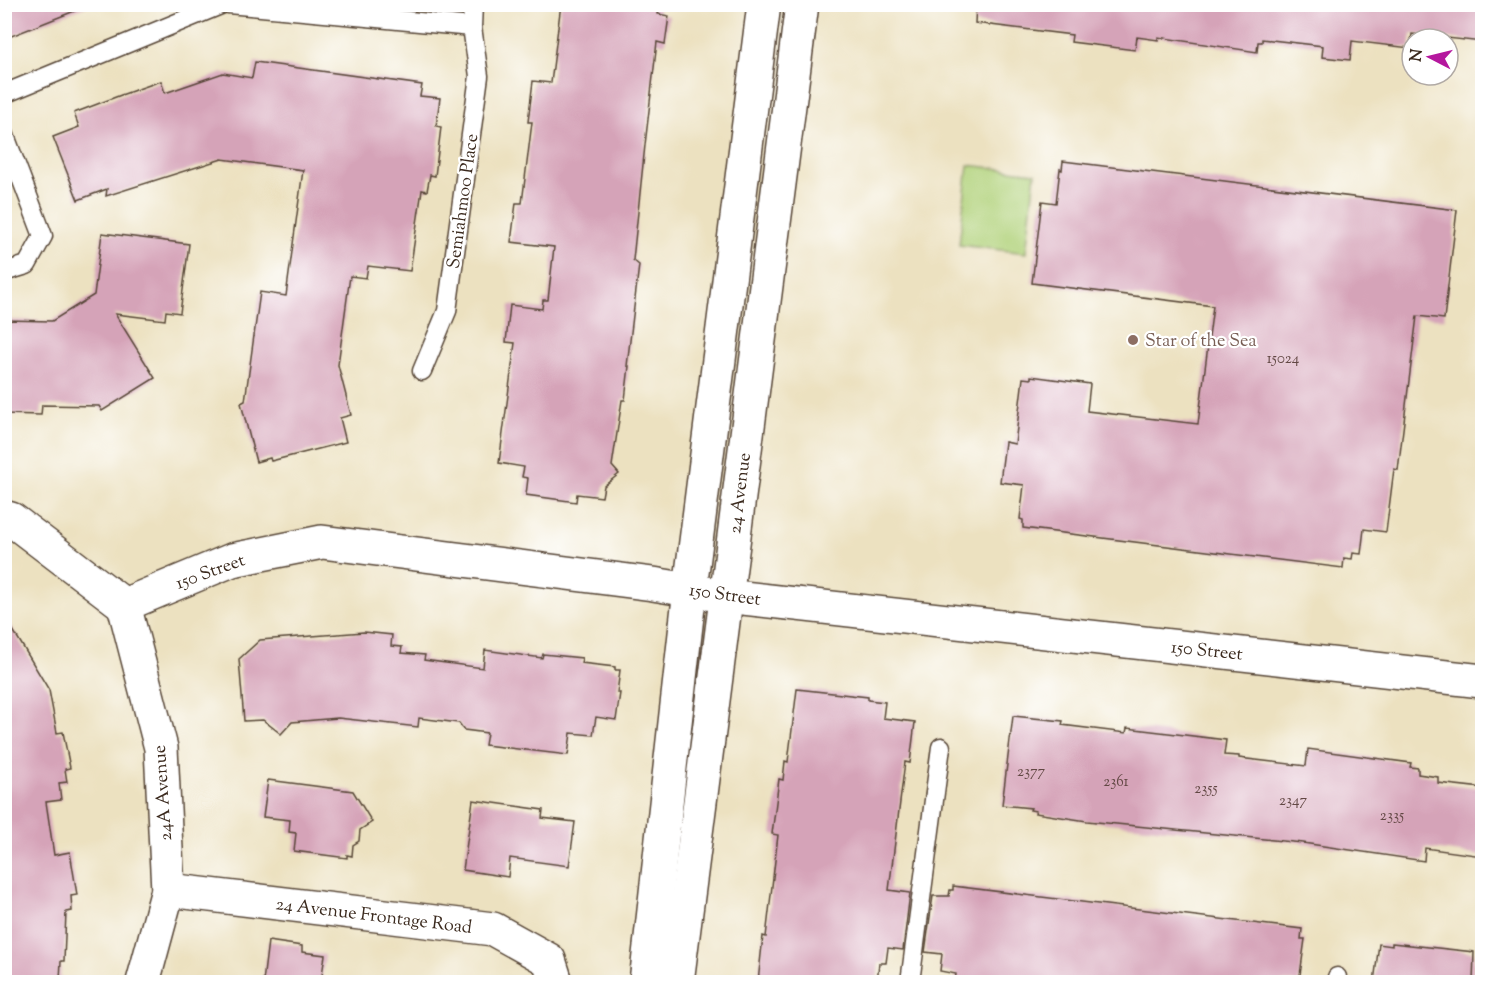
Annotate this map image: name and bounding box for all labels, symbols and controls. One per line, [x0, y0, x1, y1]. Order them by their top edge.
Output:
north arrow [1400, 27, 1460, 87]
text: N [1405, 48, 1430, 63]
street label: Semiahmoo Place [442, 132, 486, 270]
place label: Star of the Sea [1145, 329, 1257, 355]
marker: Star of the Sea [1126, 333, 1140, 347]
house number: 15024 [1267, 349, 1300, 370]
street label: 24 Avenue [723, 451, 759, 535]
street label: 150 Street [172, 548, 249, 597]
street label: 150 Street [687, 578, 762, 614]
street label: 150 Street [1170, 635, 1244, 669]
street label: 24A Avenue [148, 744, 180, 842]
house number: 2377 [1017, 762, 1046, 783]
house number: 2361 [1103, 772, 1129, 793]
house number: 2355 [1194, 779, 1218, 800]
house number: 2347 [1279, 791, 1308, 812]
house number: 2335 [1380, 806, 1404, 827]
street label: 24 Avenue Frontage Road [274, 892, 473, 942]

